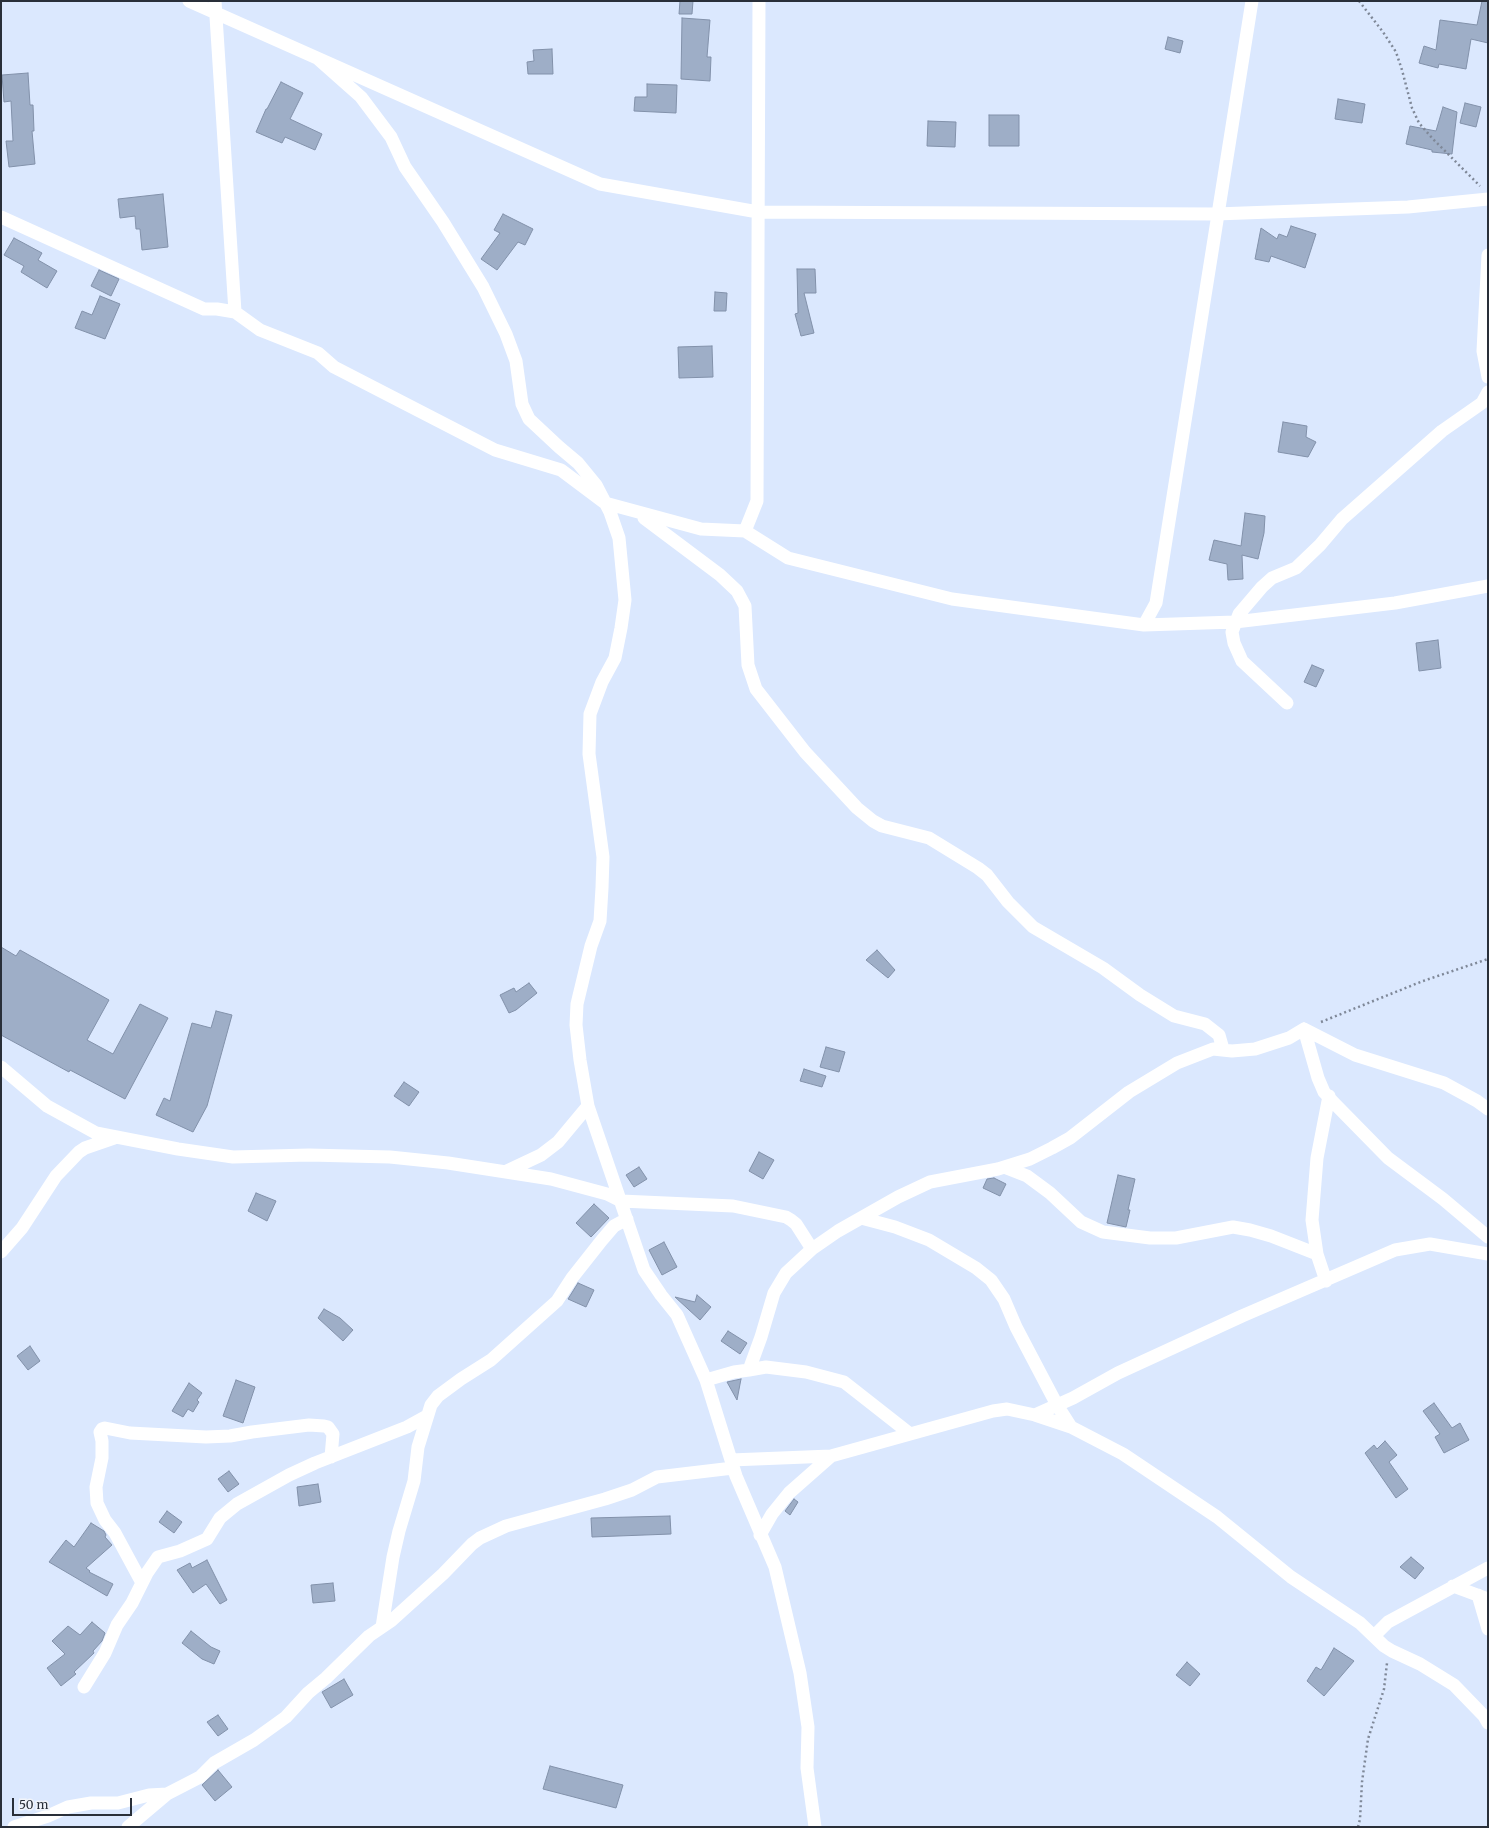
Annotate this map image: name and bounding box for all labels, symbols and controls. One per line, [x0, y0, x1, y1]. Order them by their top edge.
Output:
scale bar [14, 1790, 134, 1816]
text: 50 m [19, 1797, 48, 1812]

